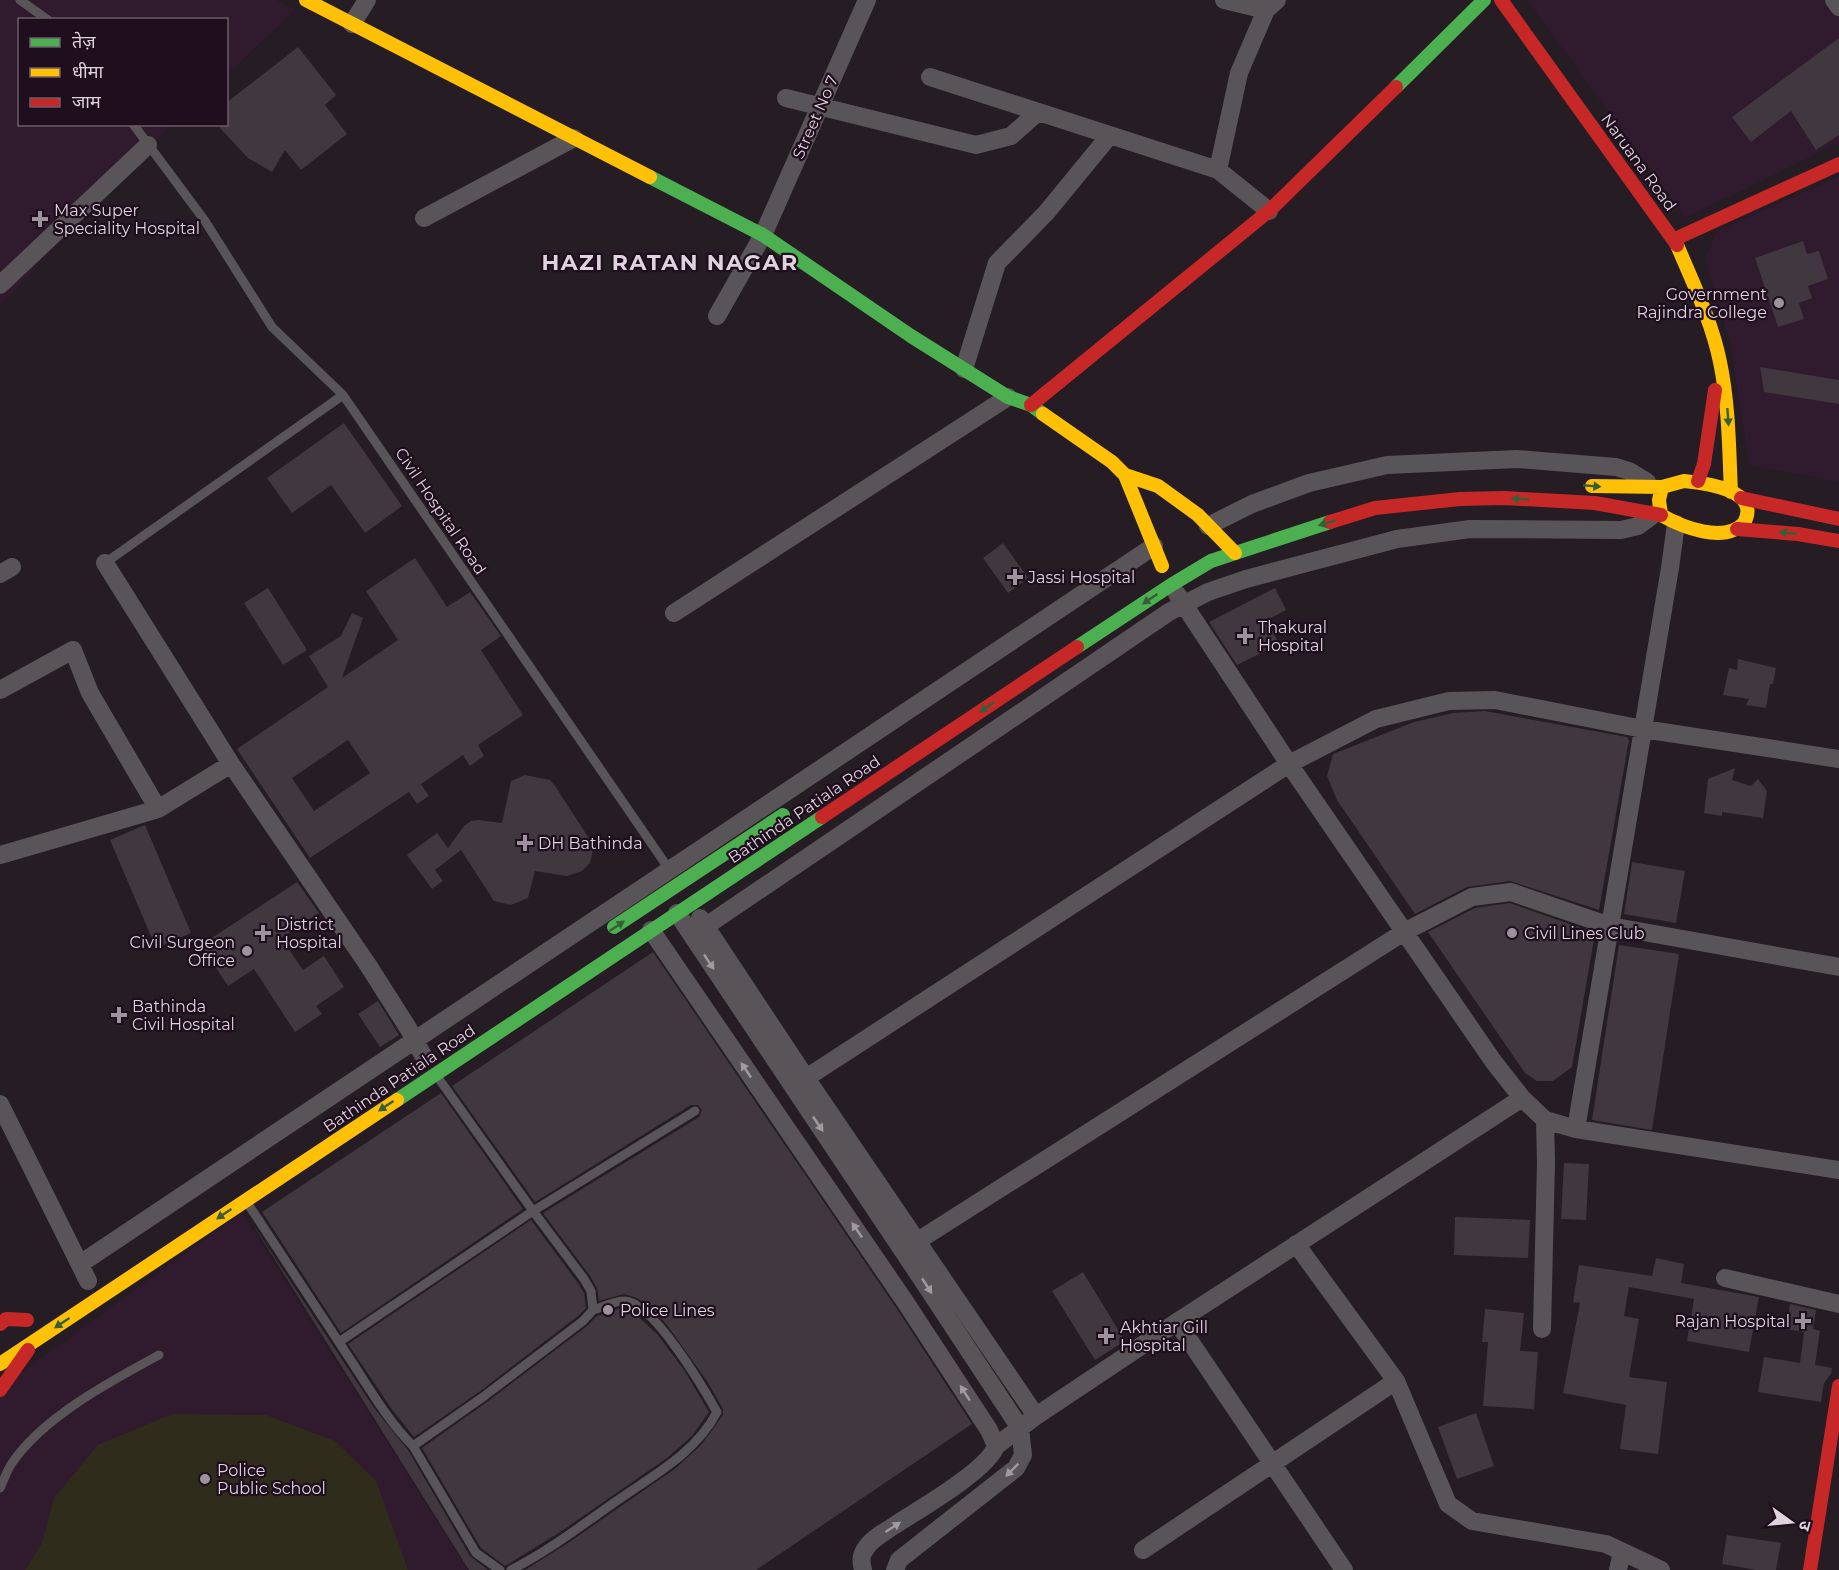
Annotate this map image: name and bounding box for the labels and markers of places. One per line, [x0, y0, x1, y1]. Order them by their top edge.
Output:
place label: Max Super Speciality Hospital [54, 201, 200, 238]
marker: Max Super Speciality Hospital [31, 210, 49, 228]
place label: Government Rajindra College [1636, 285, 1767, 322]
marker: Government Rajindra College [1772, 296, 1786, 310]
marker: Jassi Hospital [1006, 568, 1024, 586]
place label: Jassi Hospital [1027, 568, 1135, 587]
place label: Thakural Hospital [1258, 618, 1327, 655]
marker: Thakural Hospital [1236, 627, 1254, 645]
marker: DH Bathinda [516, 834, 534, 852]
place label: DH Bathinda [538, 834, 643, 853]
place label: District Hospital [276, 915, 342, 952]
marker: District Hospital [254, 924, 272, 942]
place label: Civil Lines Club [1524, 924, 1645, 943]
marker: Civil Lines Club [1505, 926, 1519, 940]
place label: Civil Surgeon Office [130, 933, 235, 970]
marker: Civil Surgeon Office [240, 944, 254, 958]
place label: Bathinda Civil Hospital [132, 997, 235, 1034]
marker: Bathinda Civil Hospital [110, 1006, 128, 1024]
place label: Police Lines [620, 1301, 715, 1320]
marker: Police Lines [601, 1303, 615, 1317]
place label: Rajan Hospital [1674, 1312, 1790, 1331]
marker: Rajan Hospital [1794, 1312, 1812, 1330]
place label: Akhtiar Gill Hospital [1120, 1318, 1208, 1355]
marker: Akhtiar Gill Hospital [1097, 1327, 1115, 1345]
place label: Police Public School [217, 1461, 326, 1498]
marker: Police Public School [198, 1472, 212, 1486]

